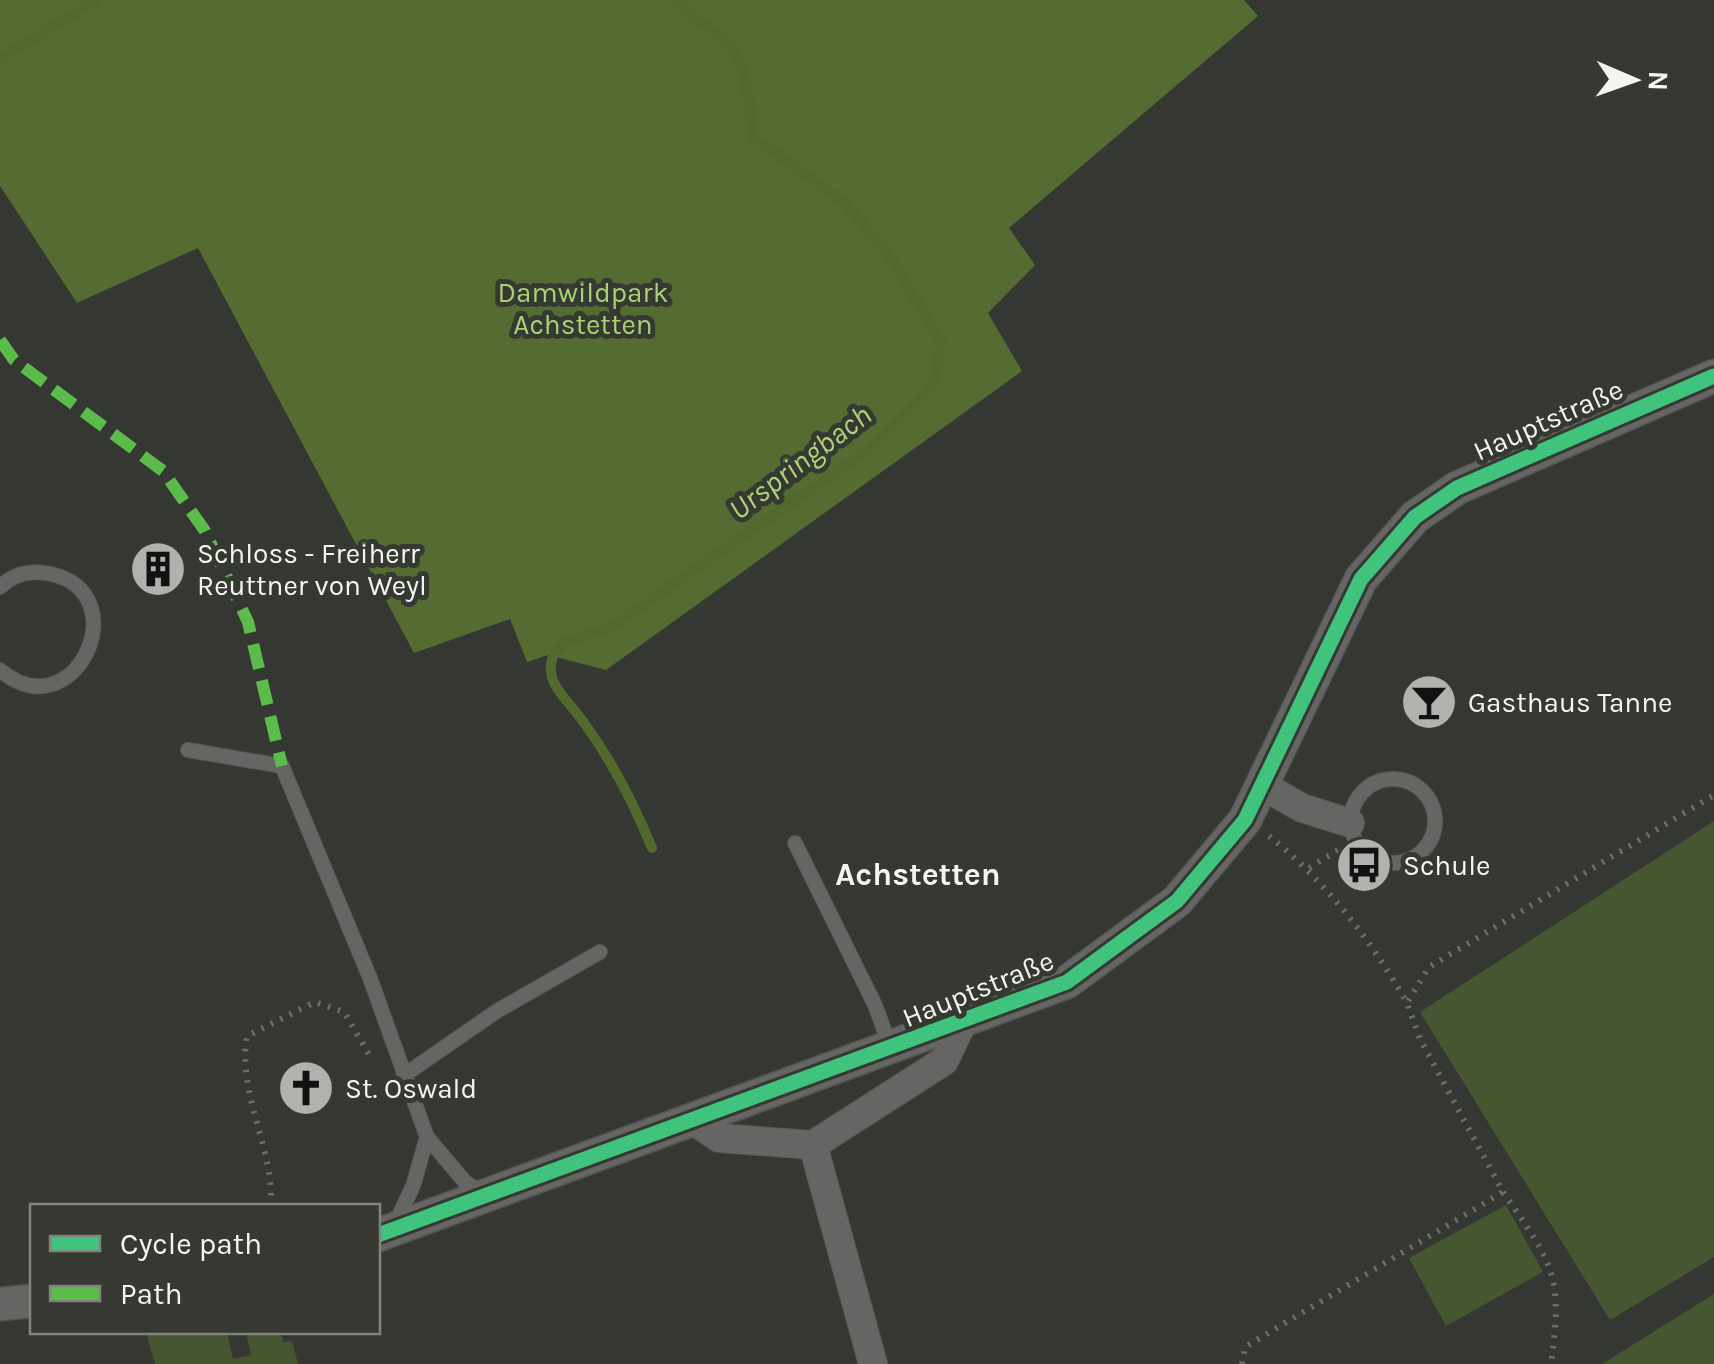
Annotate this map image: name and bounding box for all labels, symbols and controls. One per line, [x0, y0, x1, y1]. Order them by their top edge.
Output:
north arrow [1584, 30, 1684, 130]
text: N [1642, 70, 1675, 91]
park label: Damwildpark Achstetten [498, 276, 668, 341]
street label: Hauptstraße [1468, 372, 1628, 468]
water label: Urspringbach [722, 397, 878, 527]
place label: Schloss - Freiherr Reuttner von Weyl [197, 537, 427, 602]
building icon: Schloss - Freiherr Reuttner von Weyl [128, 539, 188, 599]
bar icon: Gasthaus Tanne [1399, 672, 1459, 732]
place label: Gasthaus Tanne [1468, 686, 1672, 719]
bus stop icon: Schule [1334, 835, 1394, 895]
place label: Schule [1403, 849, 1490, 882]
district label: Achstetten [835, 856, 1001, 893]
street label: Hauptstraße [897, 944, 1059, 1034]
church icon: St. Oswald [276, 1058, 336, 1118]
place label: St. Oswald [345, 1072, 477, 1105]
legend [30, 1204, 380, 1334]
text: Cycle path [120, 1226, 262, 1262]
text: Path [120, 1276, 183, 1312]

